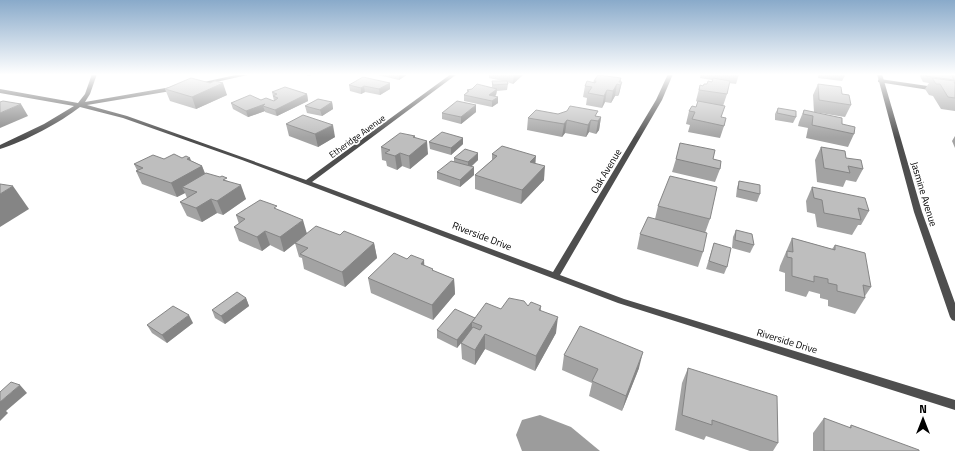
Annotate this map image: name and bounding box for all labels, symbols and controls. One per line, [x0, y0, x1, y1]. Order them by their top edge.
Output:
street label: Etheridge Avenue [326, 111, 388, 161]
street label: Oak Avenue [587, 146, 625, 196]
street label: Jasmine Avenue [907, 160, 941, 228]
street label: Riverside Drive [450, 218, 514, 254]
street label: Riverside Drive [755, 325, 819, 357]
north arrow [903, 399, 943, 439]
text: N [919, 401, 927, 417]

